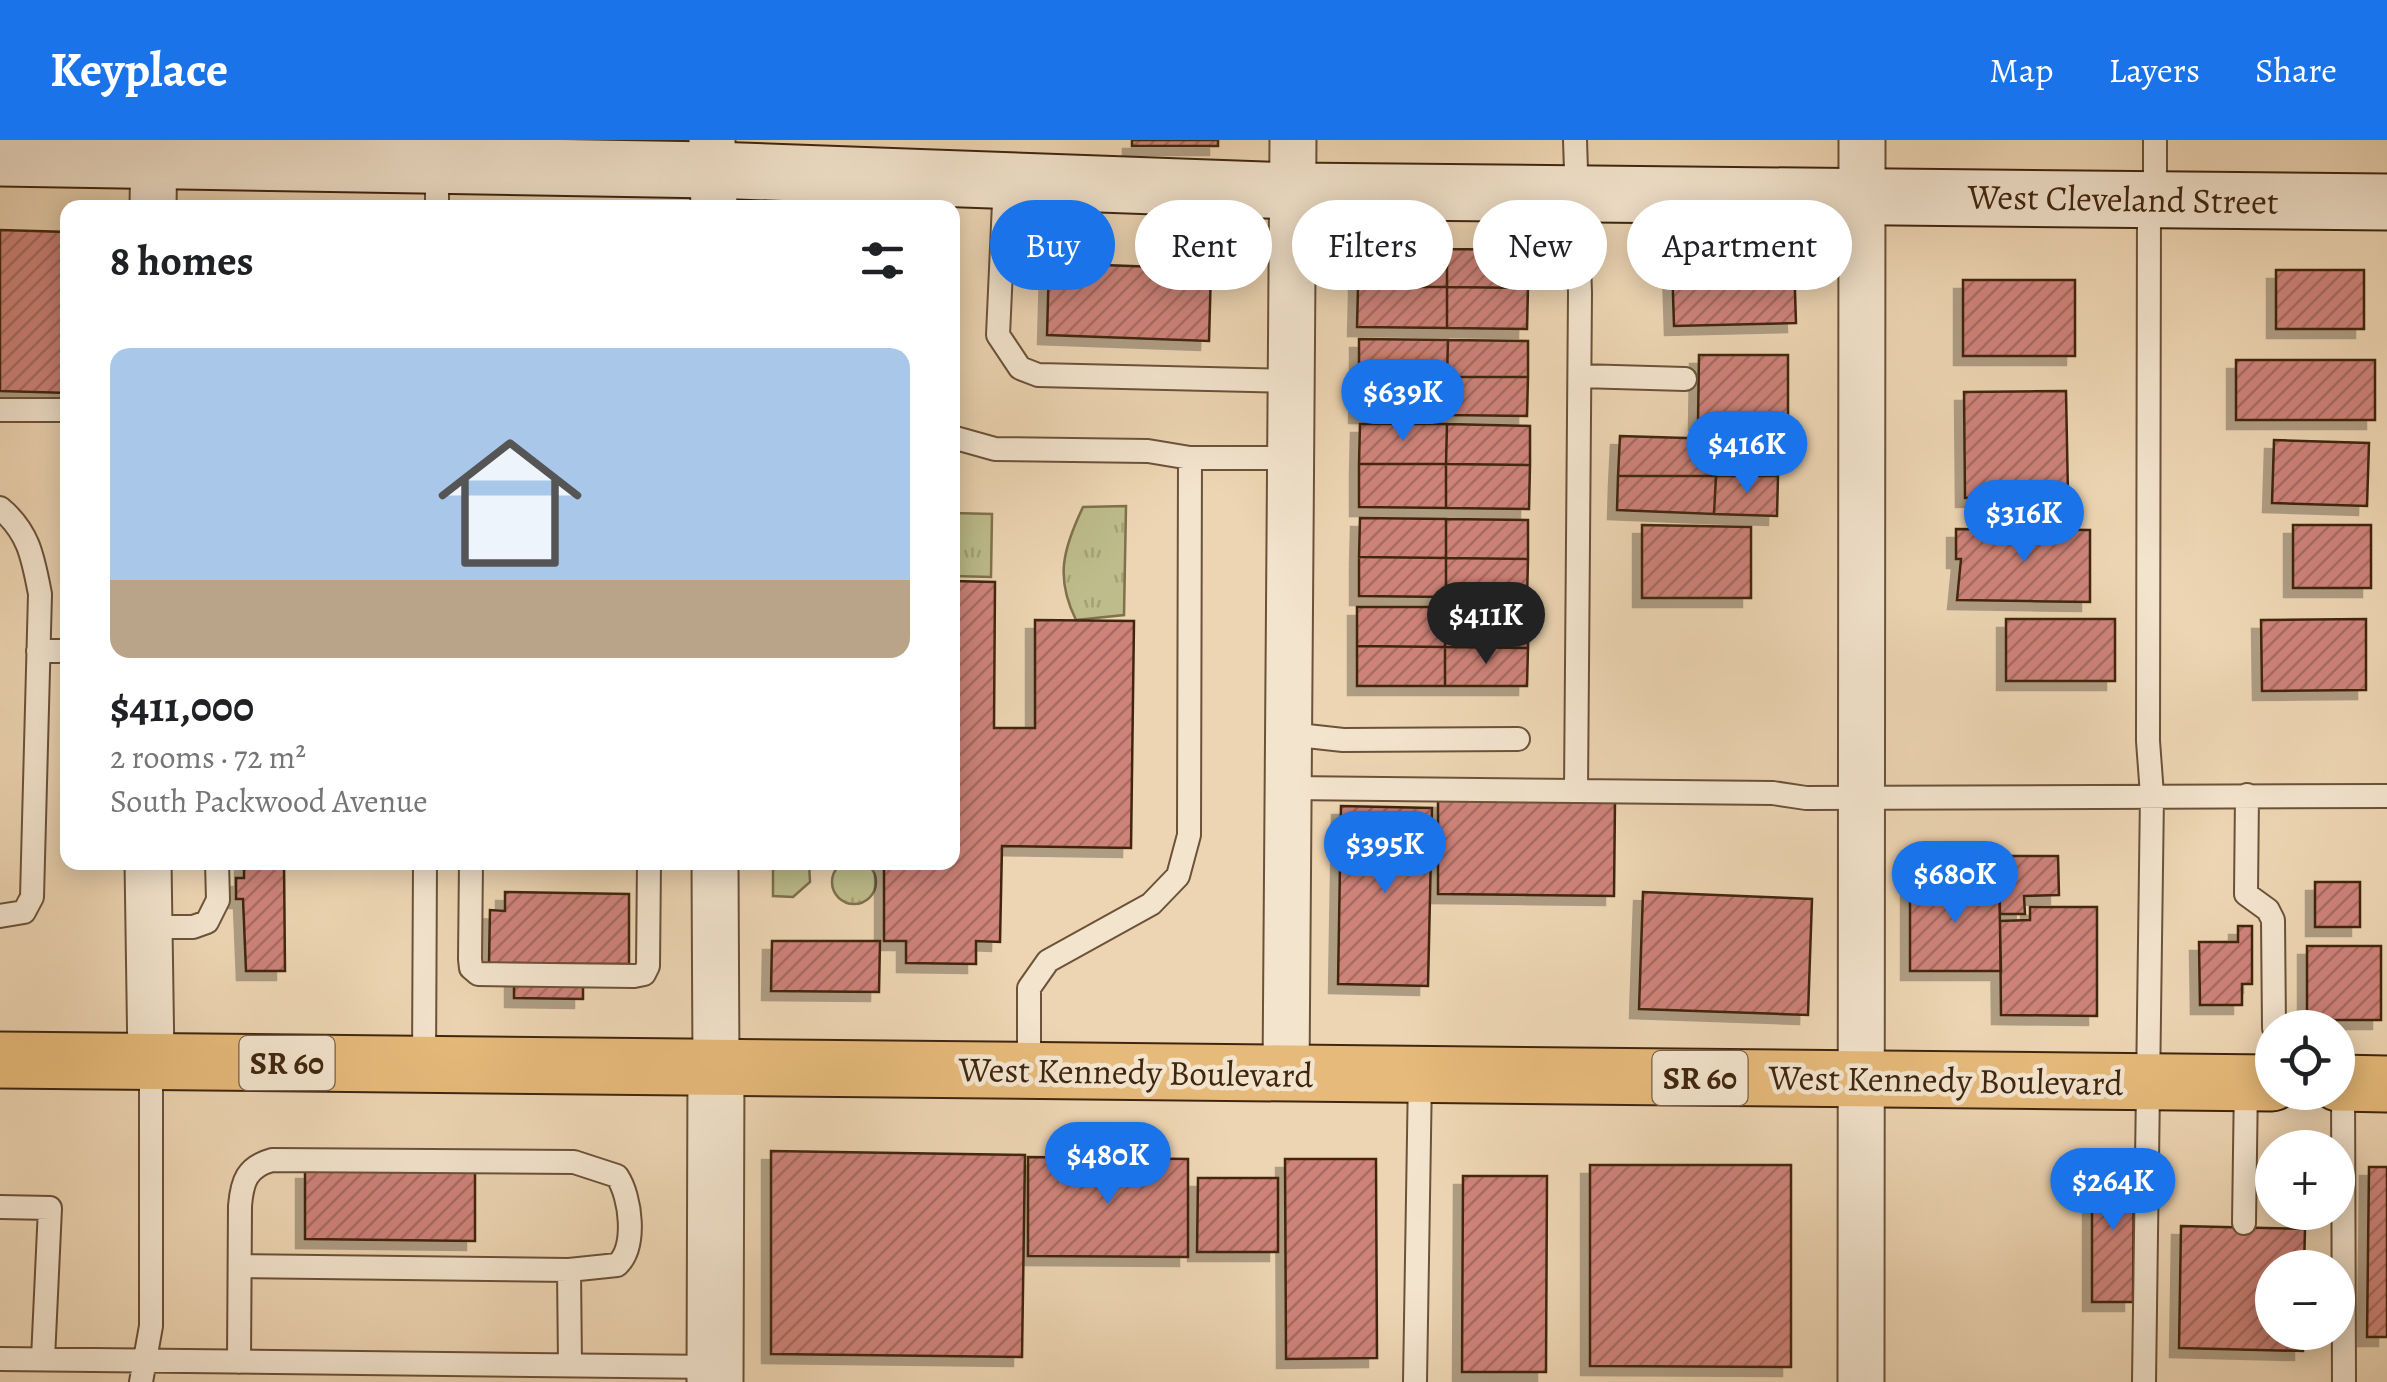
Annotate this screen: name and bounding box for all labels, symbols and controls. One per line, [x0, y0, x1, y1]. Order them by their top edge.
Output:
text: Keyplace [50, 37, 228, 103]
text: Map [1989, 46, 2053, 94]
text: Layers [2108, 46, 2200, 94]
text: Share [2255, 46, 2337, 94]
street label: West Cleveland Street [1966, 172, 2279, 226]
chip: Buy [990, 200, 1115, 290]
chip: Rent [1135, 200, 1272, 290]
chip: Filters [1292, 200, 1453, 290]
chip: New [1473, 200, 1607, 290]
chip: Apartment [1627, 200, 1852, 290]
text: 8 homes [110, 232, 254, 289]
icon: filters [855, 233, 910, 288]
pin: $639K [1333, 359, 1473, 444]
text: $639K [1363, 369, 1443, 413]
pin: $416K [1677, 411, 1817, 496]
icon: home [420, 413, 600, 593]
text: $416K [1708, 421, 1786, 465]
pin: $316K [1954, 480, 2094, 565]
text: $316K [1986, 490, 2062, 534]
pin: $411K [1416, 582, 1556, 667]
text: $411K [1449, 592, 1523, 636]
text: $411,000 [110, 678, 254, 735]
text: 2 rooms · 72 m² [110, 735, 306, 779]
text: South Packwood Avenue [110, 779, 428, 823]
pin: $395K [1315, 811, 1455, 896]
text: $395K [1346, 821, 1424, 865]
pin: $680K [1885, 841, 2025, 926]
text: $680K [1914, 851, 1996, 895]
map controls [2255, 1010, 2355, 1350]
button: locate [2255, 1010, 2355, 1110]
road number: SR 60 [240, 1036, 334, 1090]
street label: West Kennedy Boulevard [957, 1045, 1314, 1099]
road number: SR 60 [1652, 1051, 1748, 1105]
street label: West Kennedy Boulevard [1767, 1053, 2124, 1107]
pin: $480K [1038, 1122, 1178, 1207]
button: + [2255, 1130, 2355, 1230]
text: $480K [1067, 1132, 1149, 1176]
pin: $264K [2043, 1148, 2183, 1233]
text: $264K [2072, 1158, 2154, 1202]
button: − [2255, 1250, 2355, 1350]

